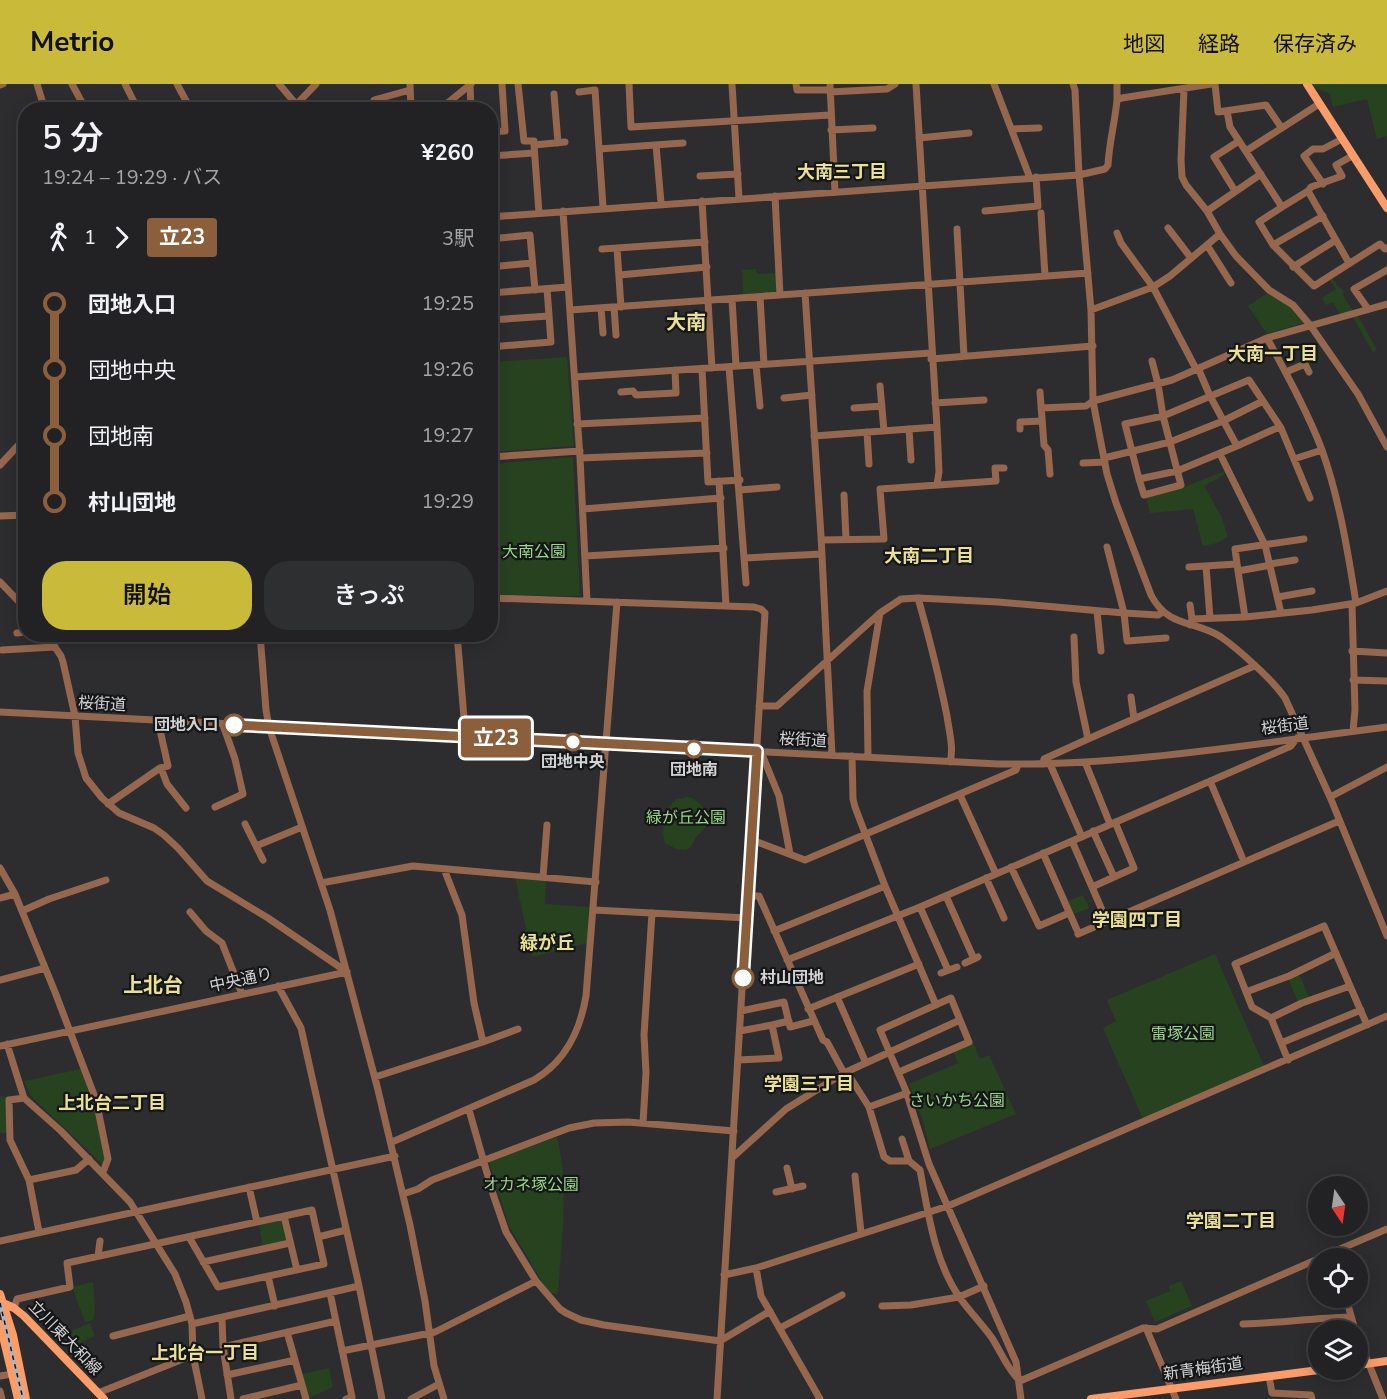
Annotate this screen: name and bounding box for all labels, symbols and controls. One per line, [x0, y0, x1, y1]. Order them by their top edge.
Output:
text: Metrio [30, 23, 114, 61]
text: 地図 [1123, 30, 1165, 58]
text: 経路 [1198, 30, 1240, 58]
text: 保存済み [1273, 30, 1357, 58]
text: 5 分 [42, 116, 103, 161]
text: ¥260 [421, 138, 474, 168]
district label: 大南三丁目 [797, 160, 887, 184]
text: 19:24 – 19:29 · バス [42, 164, 222, 191]
icon: walk [42, 221, 75, 254]
icon: forward [105, 221, 138, 254]
text: 立23 [159, 223, 205, 251]
text: 1 [84, 224, 96, 251]
text: 3駅 [442, 225, 474, 252]
text: 団地入口 [88, 290, 176, 320]
text: 19:25 [421, 290, 474, 317]
district label: 大南 [666, 309, 706, 336]
district label: 大南一丁目 [1228, 342, 1318, 366]
text: 団地中央 [88, 356, 176, 386]
text: 19:26 [421, 356, 474, 383]
text: 団地南 [88, 422, 154, 452]
text: 19:27 [421, 422, 474, 449]
text: 村山団地 [88, 488, 176, 518]
text: 19:29 [421, 488, 474, 515]
park label: 大南公園 [502, 541, 566, 563]
district label: 大南二丁目 [884, 544, 974, 568]
button: 開始 [42, 561, 252, 630]
button: きっぷ [264, 561, 474, 630]
street label: 桜街道 [77, 692, 127, 716]
street label: 桜街道 [1260, 712, 1310, 740]
place label: 団地入口 [154, 714, 218, 736]
marker: 団地入口 [223, 714, 245, 736]
line badge: 立23 [462, 718, 530, 758]
text: 立23 [473, 724, 519, 752]
street label: 桜街道 [778, 728, 828, 752]
marker: 団地中央 [564, 733, 582, 751]
marker: 団地南 [685, 740, 703, 758]
place label: 団地中央 [541, 751, 605, 773]
place label: 団地南 [670, 759, 718, 781]
park label: 緑が丘公園 [646, 807, 726, 829]
district label: 学園四丁目 [1092, 908, 1182, 932]
district label: 緑が丘 [520, 931, 574, 955]
street label: 中央通り [207, 963, 275, 997]
marker: 村山団地 [732, 967, 754, 989]
place label: 村山団地 [760, 967, 824, 989]
district label: 上北台 [123, 972, 183, 999]
park label: 雷塚公園 [1151, 1023, 1215, 1045]
district label: 学園三丁目 [764, 1072, 854, 1096]
park label: さいかち公園 [909, 1090, 1005, 1112]
district label: 上北台二丁目 [58, 1091, 166, 1115]
park label: オカネ塚公園 [483, 1174, 579, 1196]
north arrow [1308, 1176, 1368, 1236]
map controls [1308, 1176, 1368, 1380]
district label: 学園二丁目 [1186, 1209, 1276, 1233]
button: locate [1308, 1248, 1368, 1308]
street label: 立川東大和線 [24, 1296, 106, 1380]
button: layers [1308, 1320, 1368, 1380]
district label: 上北台一丁目 [151, 1341, 259, 1365]
street label: 新青梅街道 [1162, 1353, 1244, 1385]

